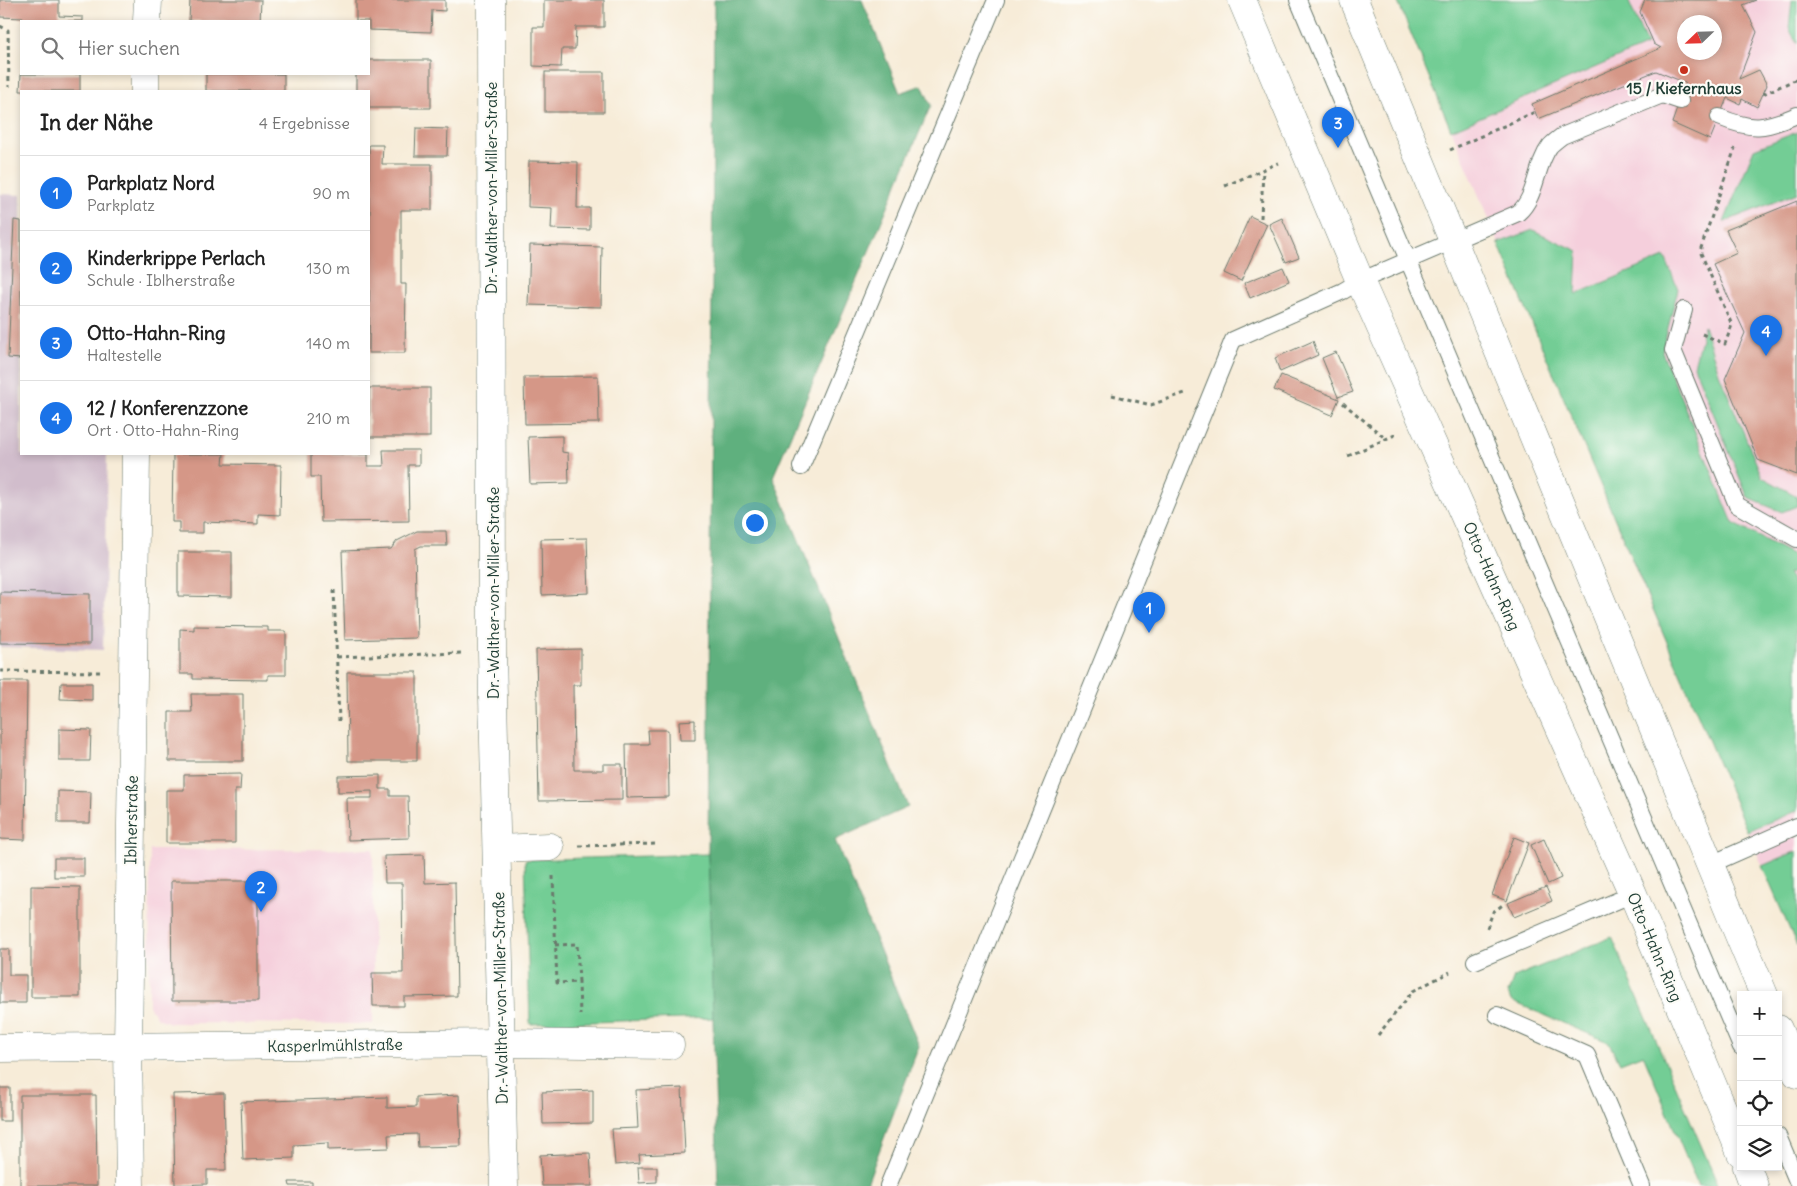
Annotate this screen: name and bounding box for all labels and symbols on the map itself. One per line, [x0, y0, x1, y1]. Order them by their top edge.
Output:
north arrow [1677, 15, 1722, 60]
marker: 15 / Kiefernhaus [1678, 64, 1690, 76]
place label: 15 / Kiefernhaus [1626, 78, 1742, 98]
street label: Dr.-Walther-von-Miller-Straße [481, 82, 501, 294]
pin: 3 [1322, 107, 1354, 148]
pin: 4 [1750, 315, 1782, 356]
street label: Dr.-Walther-von-Miller-Straße [483, 487, 503, 699]
your location [742, 510, 768, 536]
street label: Otto-Hahn-Ring [1459, 519, 1525, 633]
pin: 1 [1133, 592, 1165, 633]
street label: Iblherstraße [120, 775, 142, 865]
pin: 2 [245, 871, 277, 912]
street label: Otto-Hahn-Ring [1623, 889, 1687, 1005]
street label: Dr.-Walther-von-Miller-Straße [488, 891, 512, 1105]
street label: Kasperlmühlstraße [267, 1034, 403, 1056]

